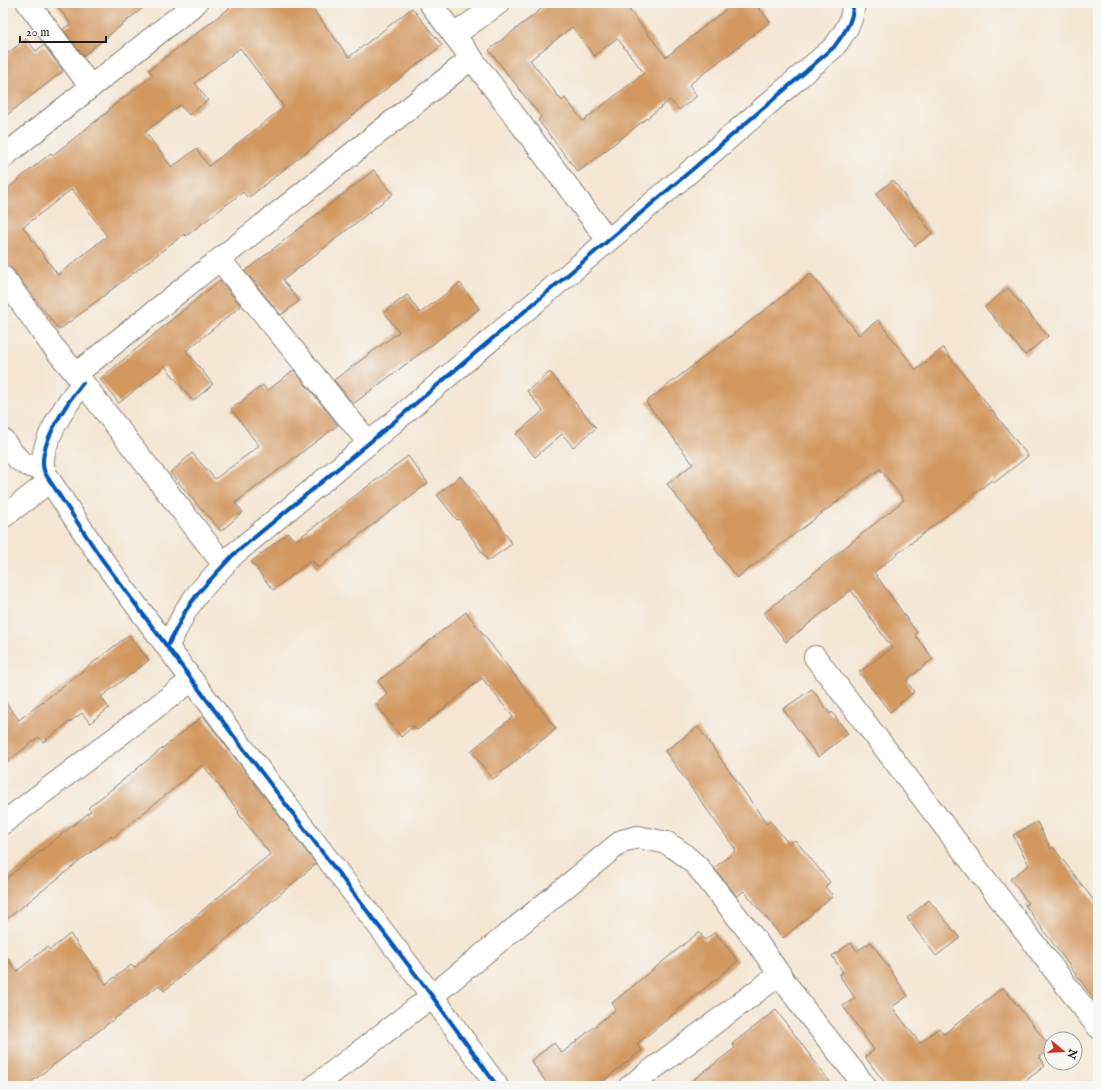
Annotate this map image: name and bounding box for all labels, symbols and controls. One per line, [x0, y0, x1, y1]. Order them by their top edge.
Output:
scale bar [20, 18, 106, 44]
text: 20 m [26, 25, 49, 40]
north arrow [1043, 1031, 1083, 1071]
text: N [1063, 1046, 1080, 1061]

